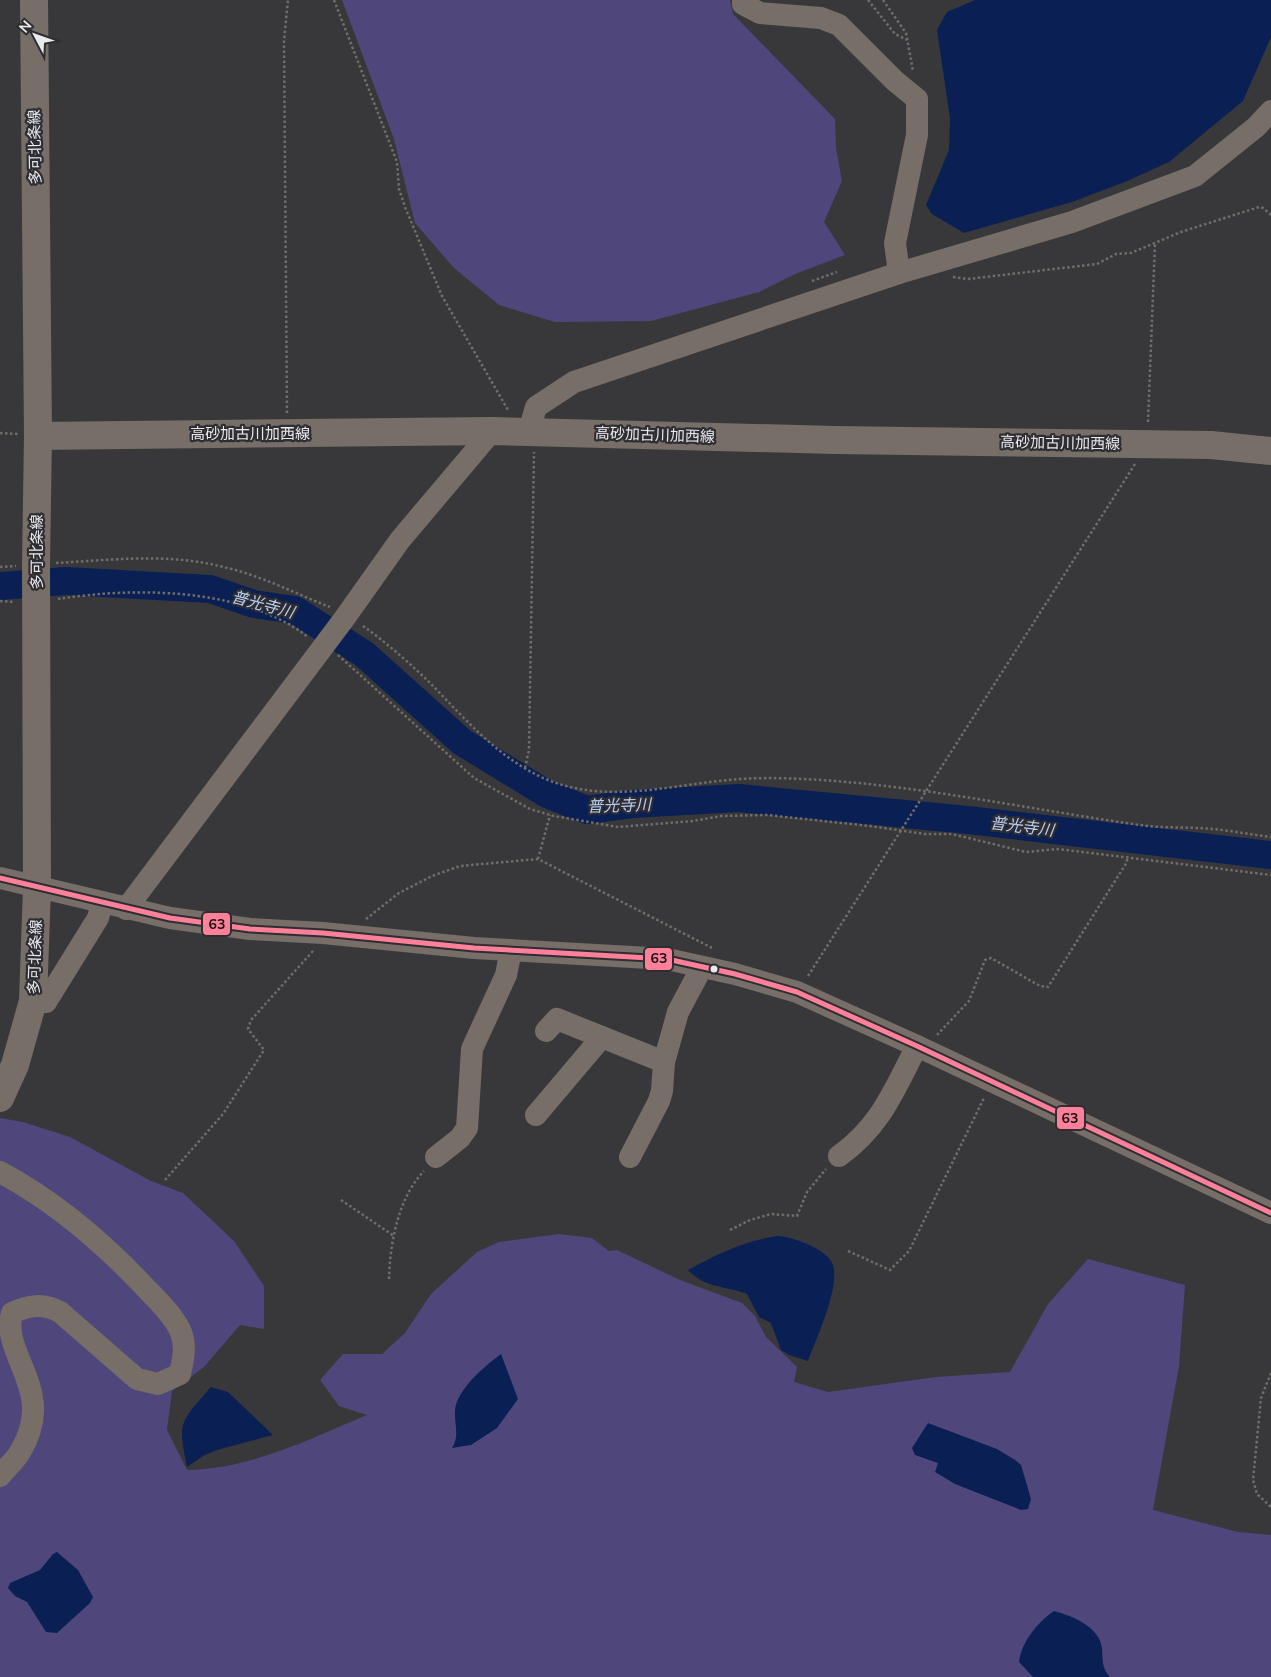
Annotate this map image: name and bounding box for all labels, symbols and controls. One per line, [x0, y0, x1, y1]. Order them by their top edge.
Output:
north arrow [10, 10, 60, 60]
text: N [15, 17, 35, 36]
street label: 多可北条線 [24, 109, 45, 185]
street label: 高砂加古川加西線 [595, 423, 715, 446]
street label: 高砂加古川加西線 [190, 424, 310, 443]
street label: 高砂加古川加西線 [1000, 432, 1120, 453]
street label: 多可北条線 [27, 514, 46, 590]
water label: 普光寺川 [229, 586, 298, 622]
water label: 普光寺川 [587, 794, 653, 816]
water label: 普光寺川 [989, 812, 1057, 840]
line badge: 63 [202, 912, 231, 936]
text: 63 [209, 915, 225, 933]
street label: 多可北条線 [24, 919, 45, 995]
line badge: 63 [644, 947, 673, 971]
text: 63 [651, 949, 667, 967]
unlabelled marker [709, 964, 719, 974]
line badge: 63 [1056, 1106, 1085, 1130]
text: 63 [1062, 1109, 1078, 1127]

